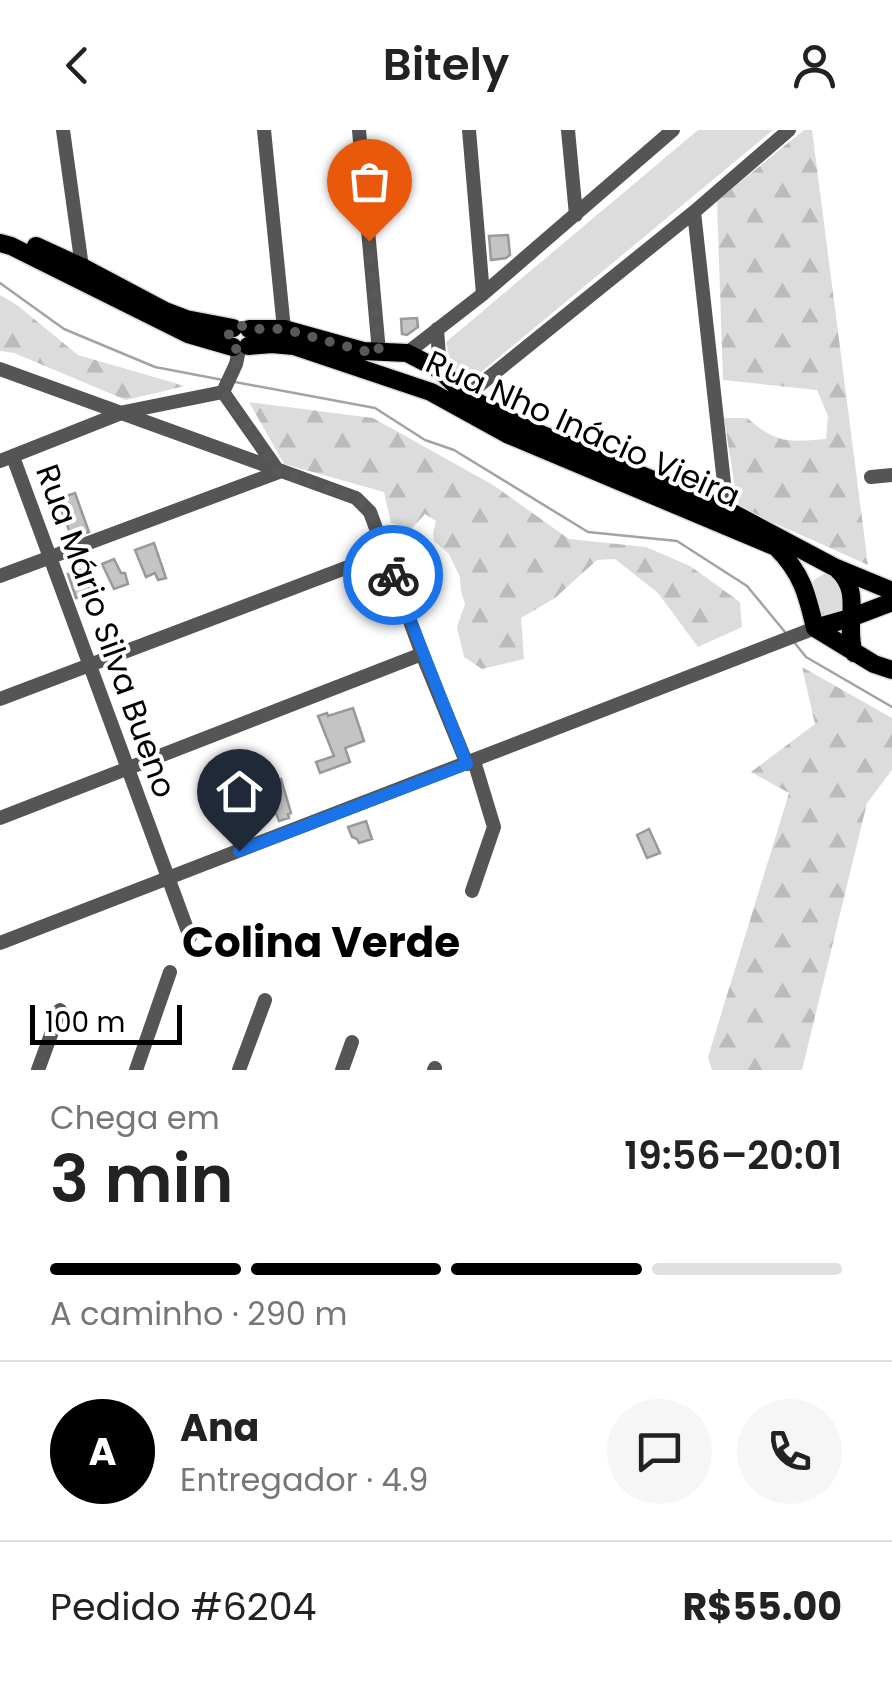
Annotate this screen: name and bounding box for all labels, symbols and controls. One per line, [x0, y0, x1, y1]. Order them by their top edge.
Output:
text: Bitely [383, 33, 509, 96]
icon: back [50, 38, 105, 93]
icon: person [787, 38, 842, 93]
pin [327, 139, 412, 242]
icon: bag [342, 154, 397, 209]
street label: Rua Nho Inácio Vieira [419, 339, 747, 518]
street label: Rua Mário Silva Bueno [25, 458, 188, 804]
courier [343, 525, 443, 625]
icon: bike [366, 548, 421, 603]
pin [197, 749, 282, 852]
icon: home [212, 764, 267, 819]
district label: Colina Verde [182, 913, 460, 972]
scale bar [30, 1000, 182, 1044]
text: 100 m [45, 1003, 125, 1042]
text: Chega em [50, 1095, 220, 1140]
text: 19:56–20:01 [624, 1129, 842, 1182]
text: 3 min [50, 1134, 234, 1225]
text: A caminho · 290 m [50, 1291, 347, 1336]
button: chat [607, 1399, 712, 1504]
button: phone [737, 1399, 842, 1504]
text: Ana [180, 1401, 259, 1454]
text: A [88, 1425, 117, 1478]
text: Entregador · 4.9 [180, 1457, 429, 1502]
text: Pedido #6204 [50, 1580, 316, 1633]
text: R$55.00 [683, 1580, 842, 1633]

